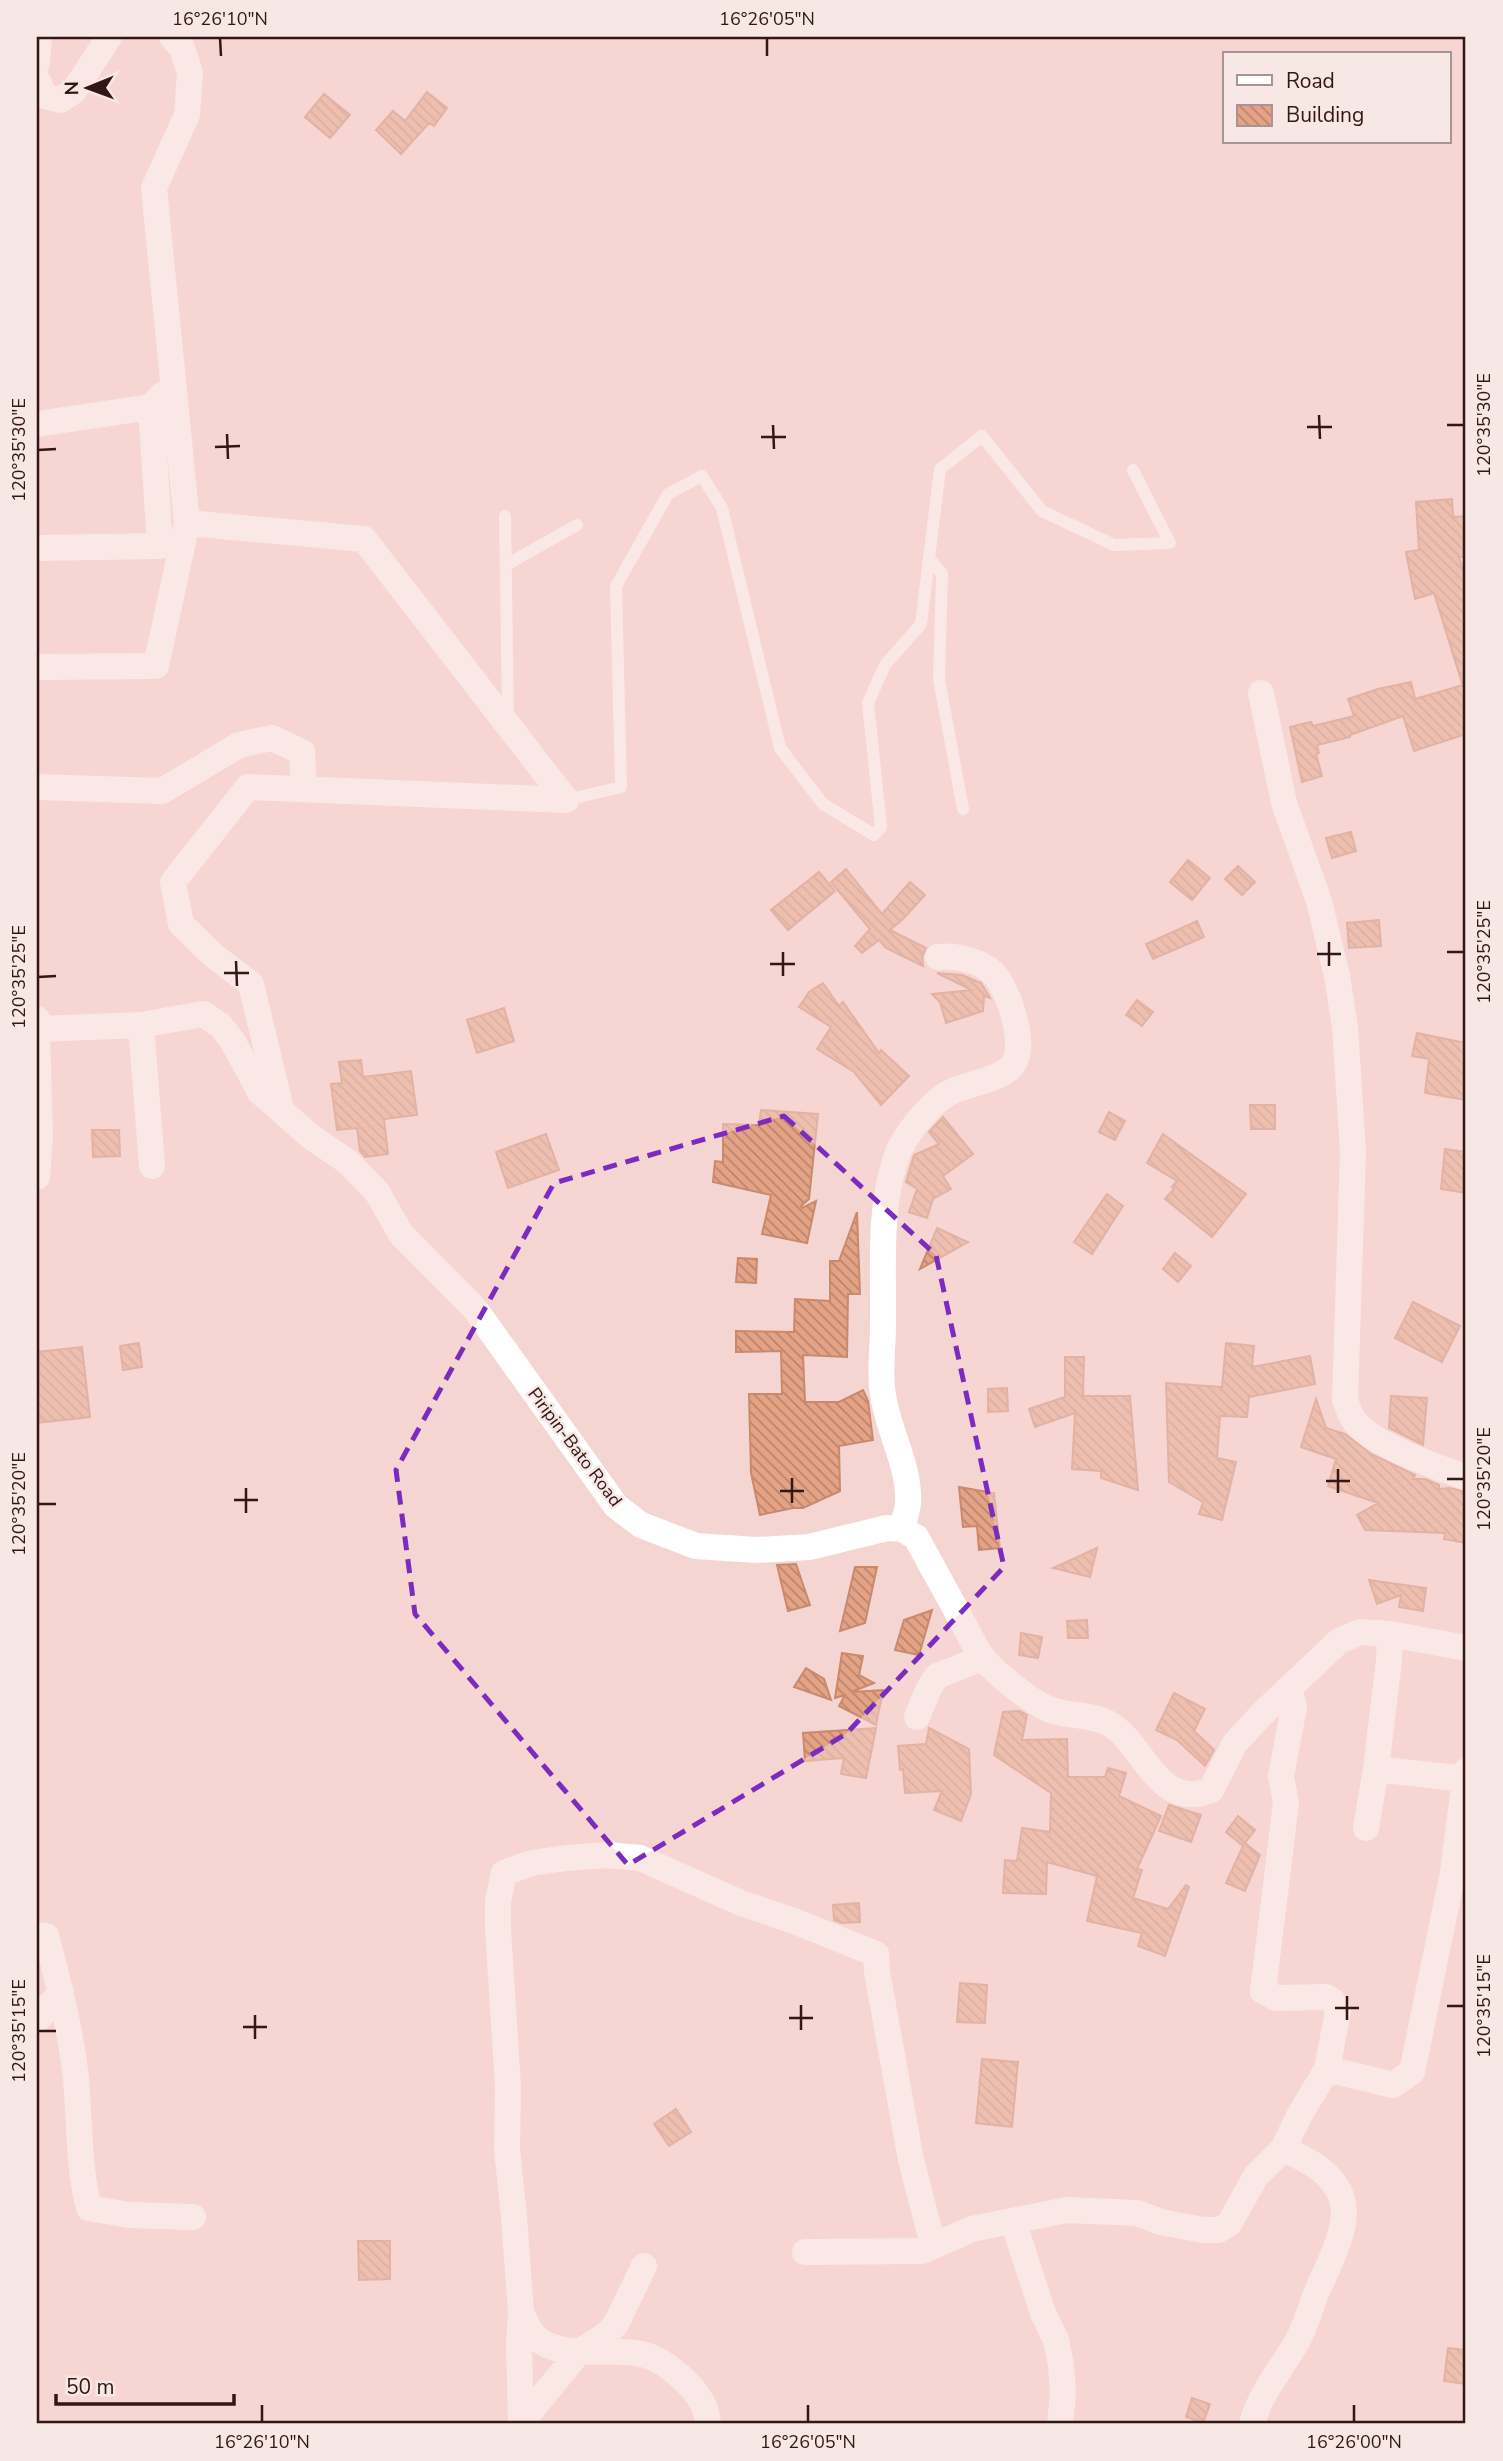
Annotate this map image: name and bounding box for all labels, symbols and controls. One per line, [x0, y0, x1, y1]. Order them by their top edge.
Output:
text: 16°26'10"N [172, 7, 268, 31]
text: 16°26'05"N [719, 7, 815, 31]
north arrow [52, 52, 122, 122]
legend [1223, 52, 1450, 144]
text: Road [1286, 67, 1335, 95]
text: N [59, 81, 85, 96]
text: Building [1286, 101, 1364, 129]
text: 120°35'30"E [1472, 373, 1496, 477]
text: 120°35'30"E [7, 398, 31, 502]
text: 120°35'25"E [1472, 900, 1496, 1004]
text: 120°35'25"E [7, 925, 31, 1029]
street label: Piripin-Bato Road [522, 1383, 628, 1511]
text: 120°35'20"E [1472, 1427, 1496, 1531]
text: 120°35'20"E [7, 1452, 31, 1556]
text: 120°35'15"E [1472, 1954, 1496, 2058]
text: 120°35'15"E [7, 1979, 31, 2083]
scale bar [56, 2363, 234, 2407]
text: 50 m [66, 2373, 115, 2401]
text: 16°26'10"N [214, 2430, 310, 2454]
text: 16°26'05"N [760, 2430, 856, 2454]
text: 16°26'00"N [1306, 2430, 1402, 2454]

